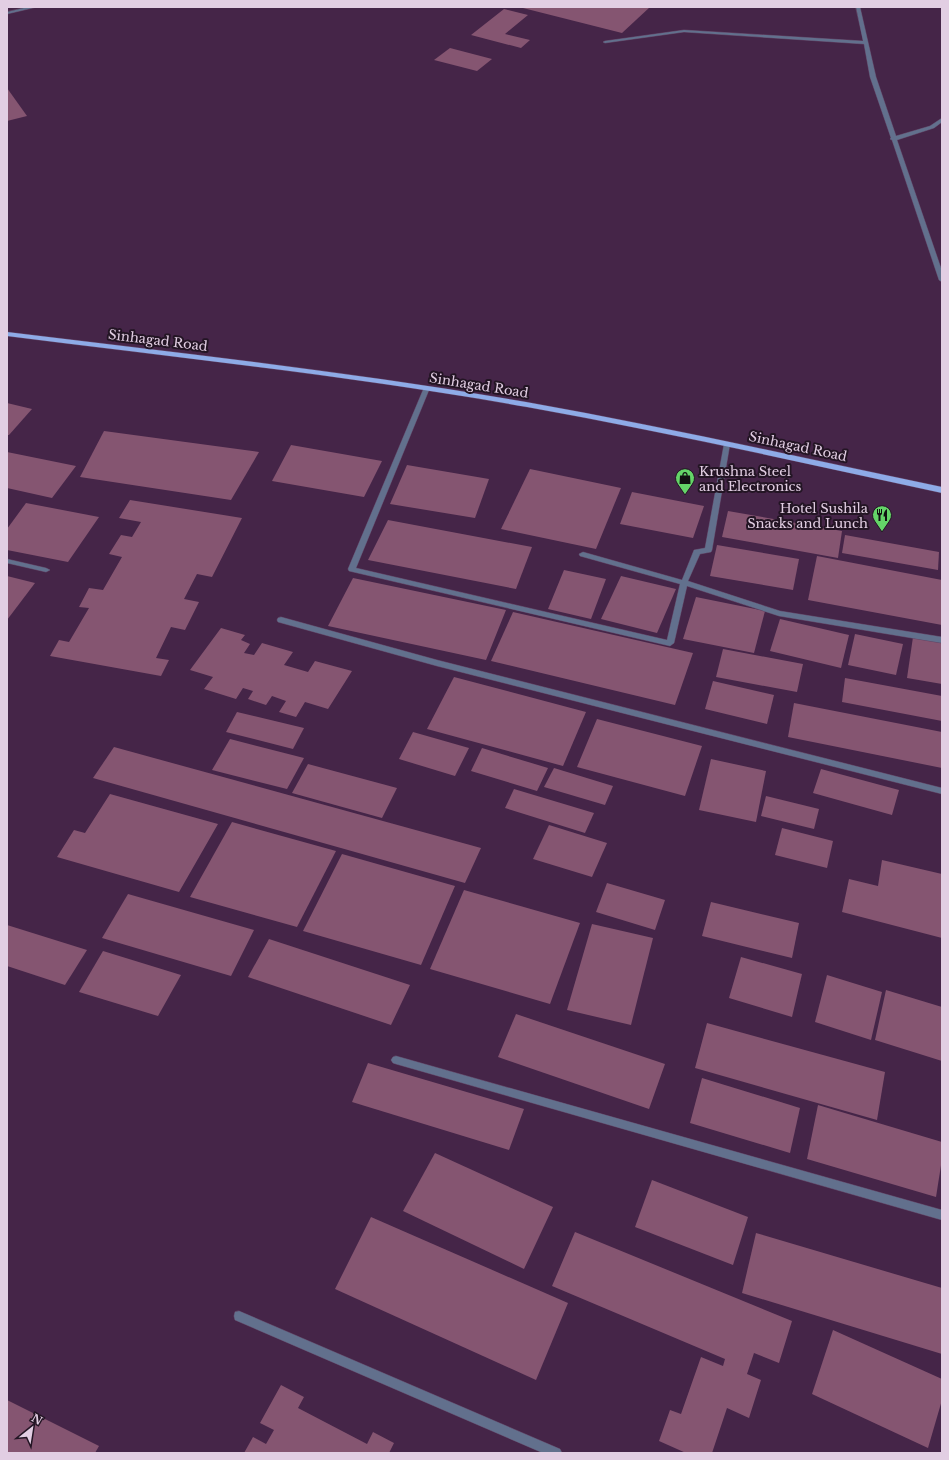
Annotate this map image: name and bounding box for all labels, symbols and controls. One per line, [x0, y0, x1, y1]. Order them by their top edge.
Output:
street label: Sinhagad Road [107, 326, 209, 355]
street label: Sinhagad Road [428, 369, 530, 402]
street label: Sinhagad Road [747, 428, 849, 465]
place label: Krushna Steel and Electronics [699, 463, 802, 495]
shop icon: Krushna Steel and Electronics [674, 467, 696, 495]
place label: Hotel Sushila Snacks and Lunch [747, 500, 869, 532]
restaurant icon: Hotel Sushila Snacks and Lunch [871, 504, 893, 532]
north arrow [12, 1408, 52, 1448]
text: N [29, 1411, 46, 1428]

